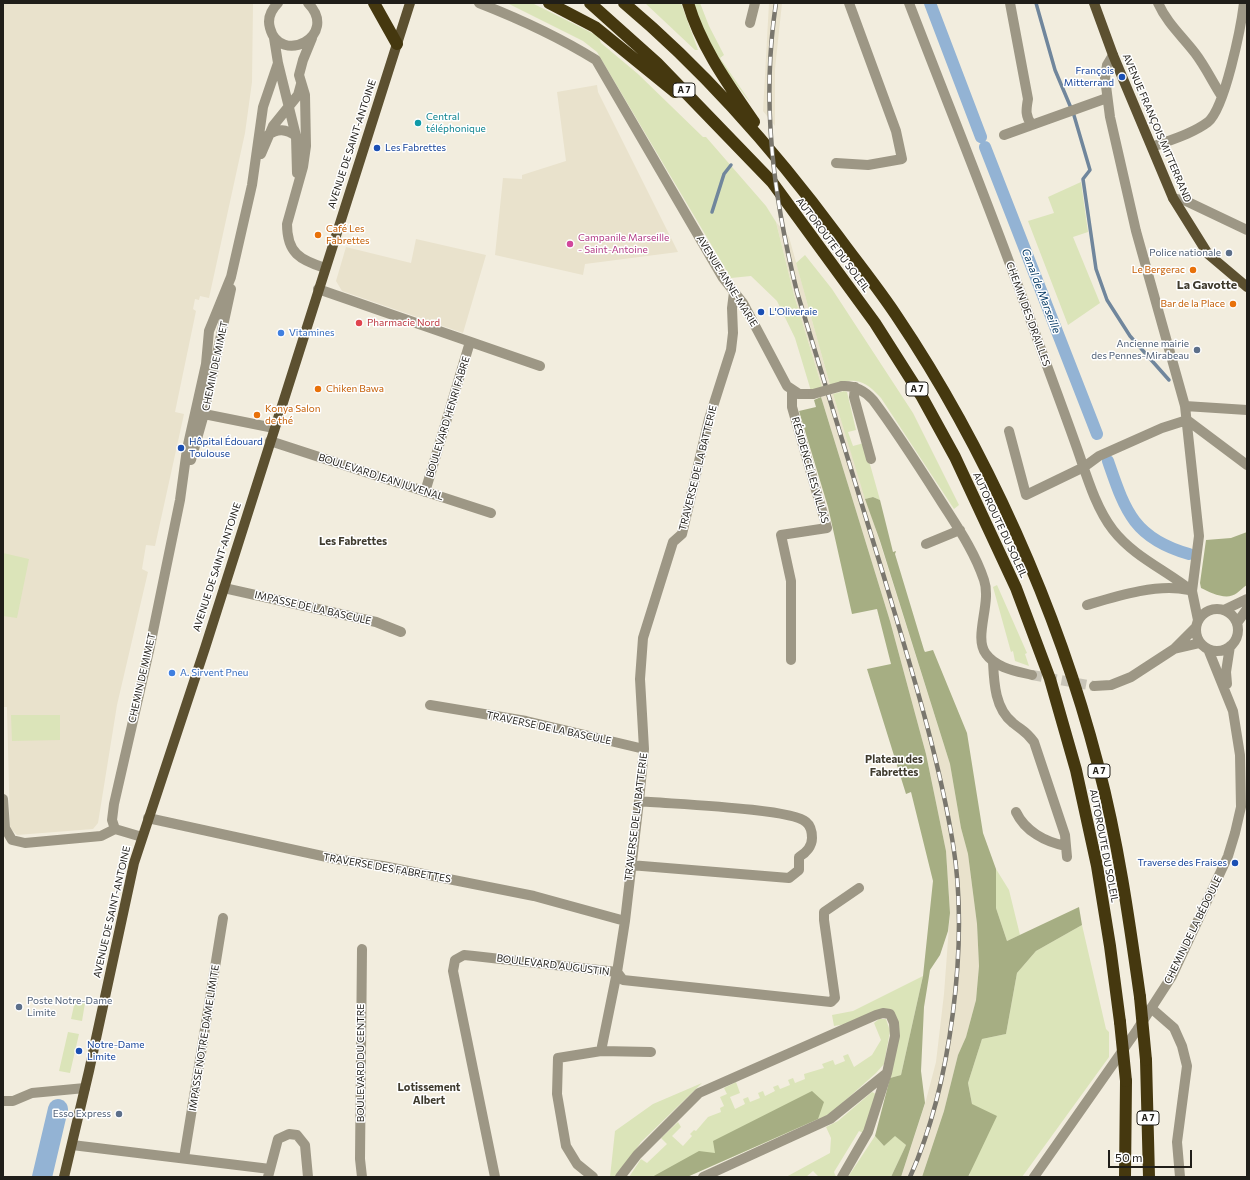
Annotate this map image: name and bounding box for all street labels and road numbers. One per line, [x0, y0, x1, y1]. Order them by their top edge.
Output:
street label: AVENUE FRANÇOIS MITTERRAND [1120, 52, 1194, 204]
street label: AVENUE DE SAINT-ANTOINE [325, 78, 379, 210]
road number: A 7 [673, 83, 695, 97]
street label: AUTOROUTE DU SOLEIL [794, 195, 872, 295]
street label: AVENUE ANNE-MARIE [694, 233, 760, 329]
street label: CHEMIN DES DRAILLES [1004, 260, 1052, 368]
street label: CHEMIN DE MIMET [200, 320, 230, 412]
street label: BOULEVARD HENRI FABRE [424, 355, 472, 479]
road number: A 7 [906, 382, 928, 396]
street label: TRAVERSE DE LA BATTERIE [677, 404, 719, 532]
street label: RÉSIDENCE LES VILLAS [789, 415, 831, 525]
street label: BOULEVARD JEAN JUVENAL [317, 451, 445, 503]
street label: AUTOROUTE DU SOLEIL [970, 470, 1030, 580]
street label: AVENUE DE SAINT-ANTOINE [190, 501, 244, 633]
street label: IMPASSE DE LA BASCULE [253, 589, 373, 627]
street label: CHEMIN DE MIMET [126, 632, 158, 724]
street label: TRAVERSE DE LA BASCULE [486, 709, 612, 747]
street label: TRAVERSE DE LA BATTERIE [622, 752, 650, 882]
road number: A 7 [1088, 764, 1110, 778]
street label: AUTOROUTE DU SOLEIL [1087, 788, 1121, 904]
street label: AVENUE DE SAINT-ANTOINE [91, 845, 133, 979]
street label: TRAVERSE DES FABRETTES [322, 851, 452, 885]
street label: CHEMIN DE LA BÉDOULE [1162, 874, 1224, 986]
street label: BOULEVARD AUGUSTIN [496, 952, 610, 978]
street label: IMPASSE NOTRE-DAME LIMITE [187, 964, 221, 1112]
street label: BOULEVARD DU CENTRE [355, 1004, 367, 1122]
road number: A 7 [1137, 1111, 1159, 1125]

